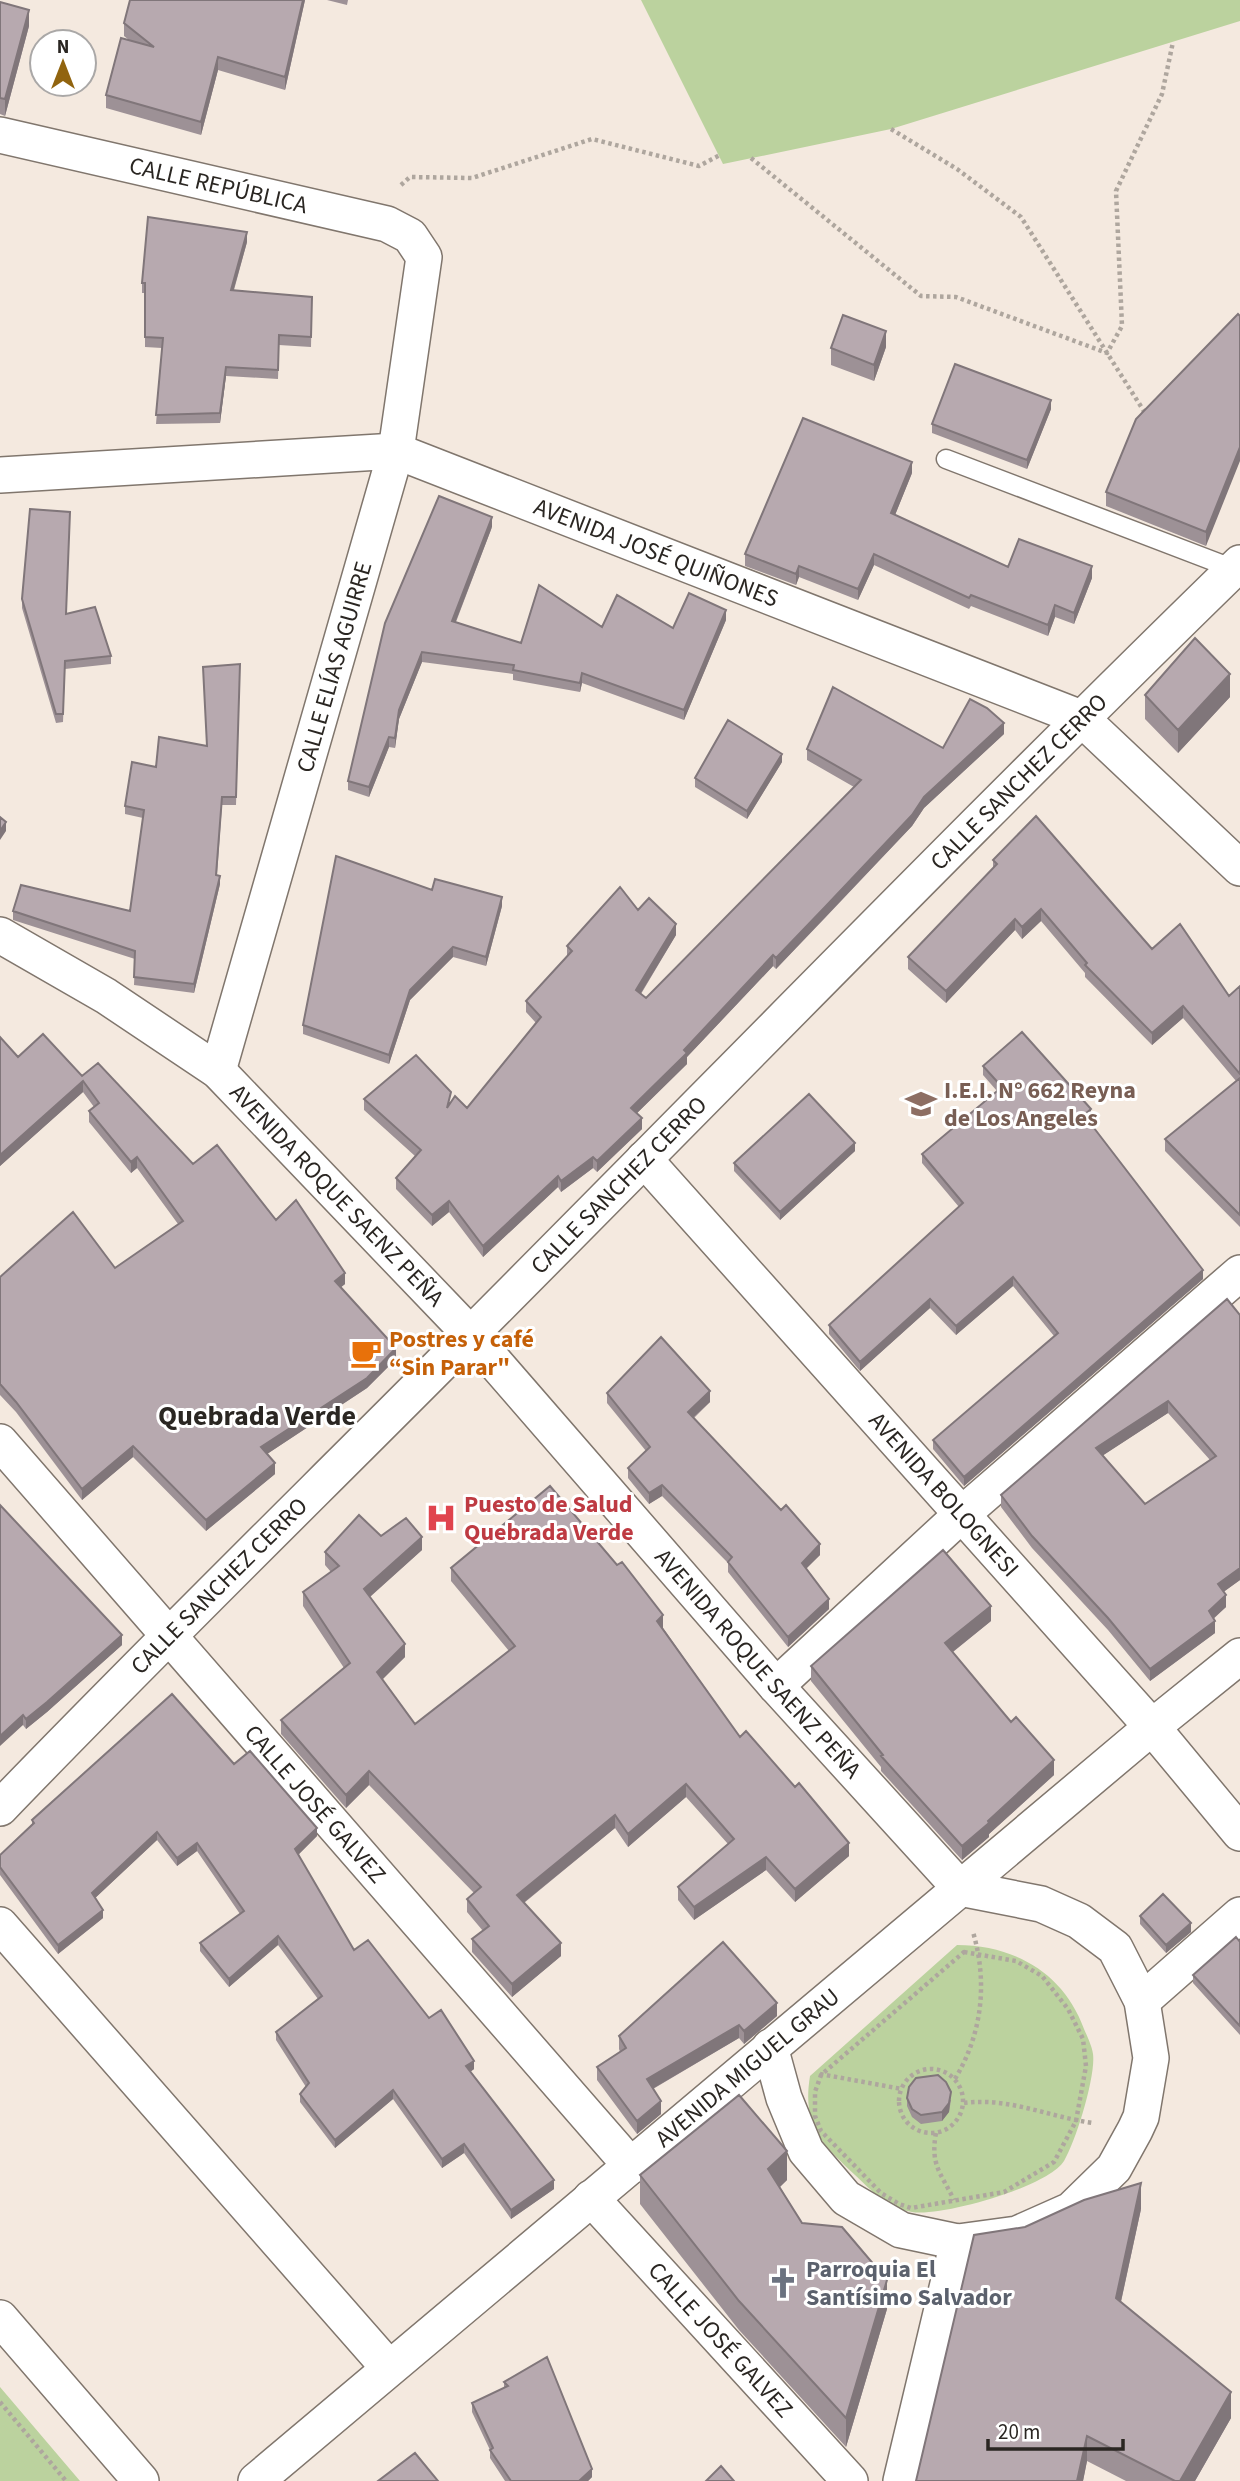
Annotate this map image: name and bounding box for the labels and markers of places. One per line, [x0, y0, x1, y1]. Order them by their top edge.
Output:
place label: I.E.I. N° 662 Reyna de Los Angeles [944, 1073, 1136, 1136]
school or university icon: I.E.I. N° 662 Reyna de Los Angeles [904, 1087, 938, 1121]
place label: Postres y café “Sin Parar" [389, 1322, 534, 1385]
cafe icon: Postres y café “Sin Parar" [349, 1336, 383, 1370]
place label: Puesto de Salud Quebrada Verde [464, 1487, 634, 1550]
hospital icon: Puesto de Salud Quebrada Verde [424, 1501, 458, 1535]
place label: Parroquia El Santísimo Salvador [806, 2252, 1012, 2315]
church icon: Parroquia El Santísimo Salvador [766, 2266, 800, 2300]

